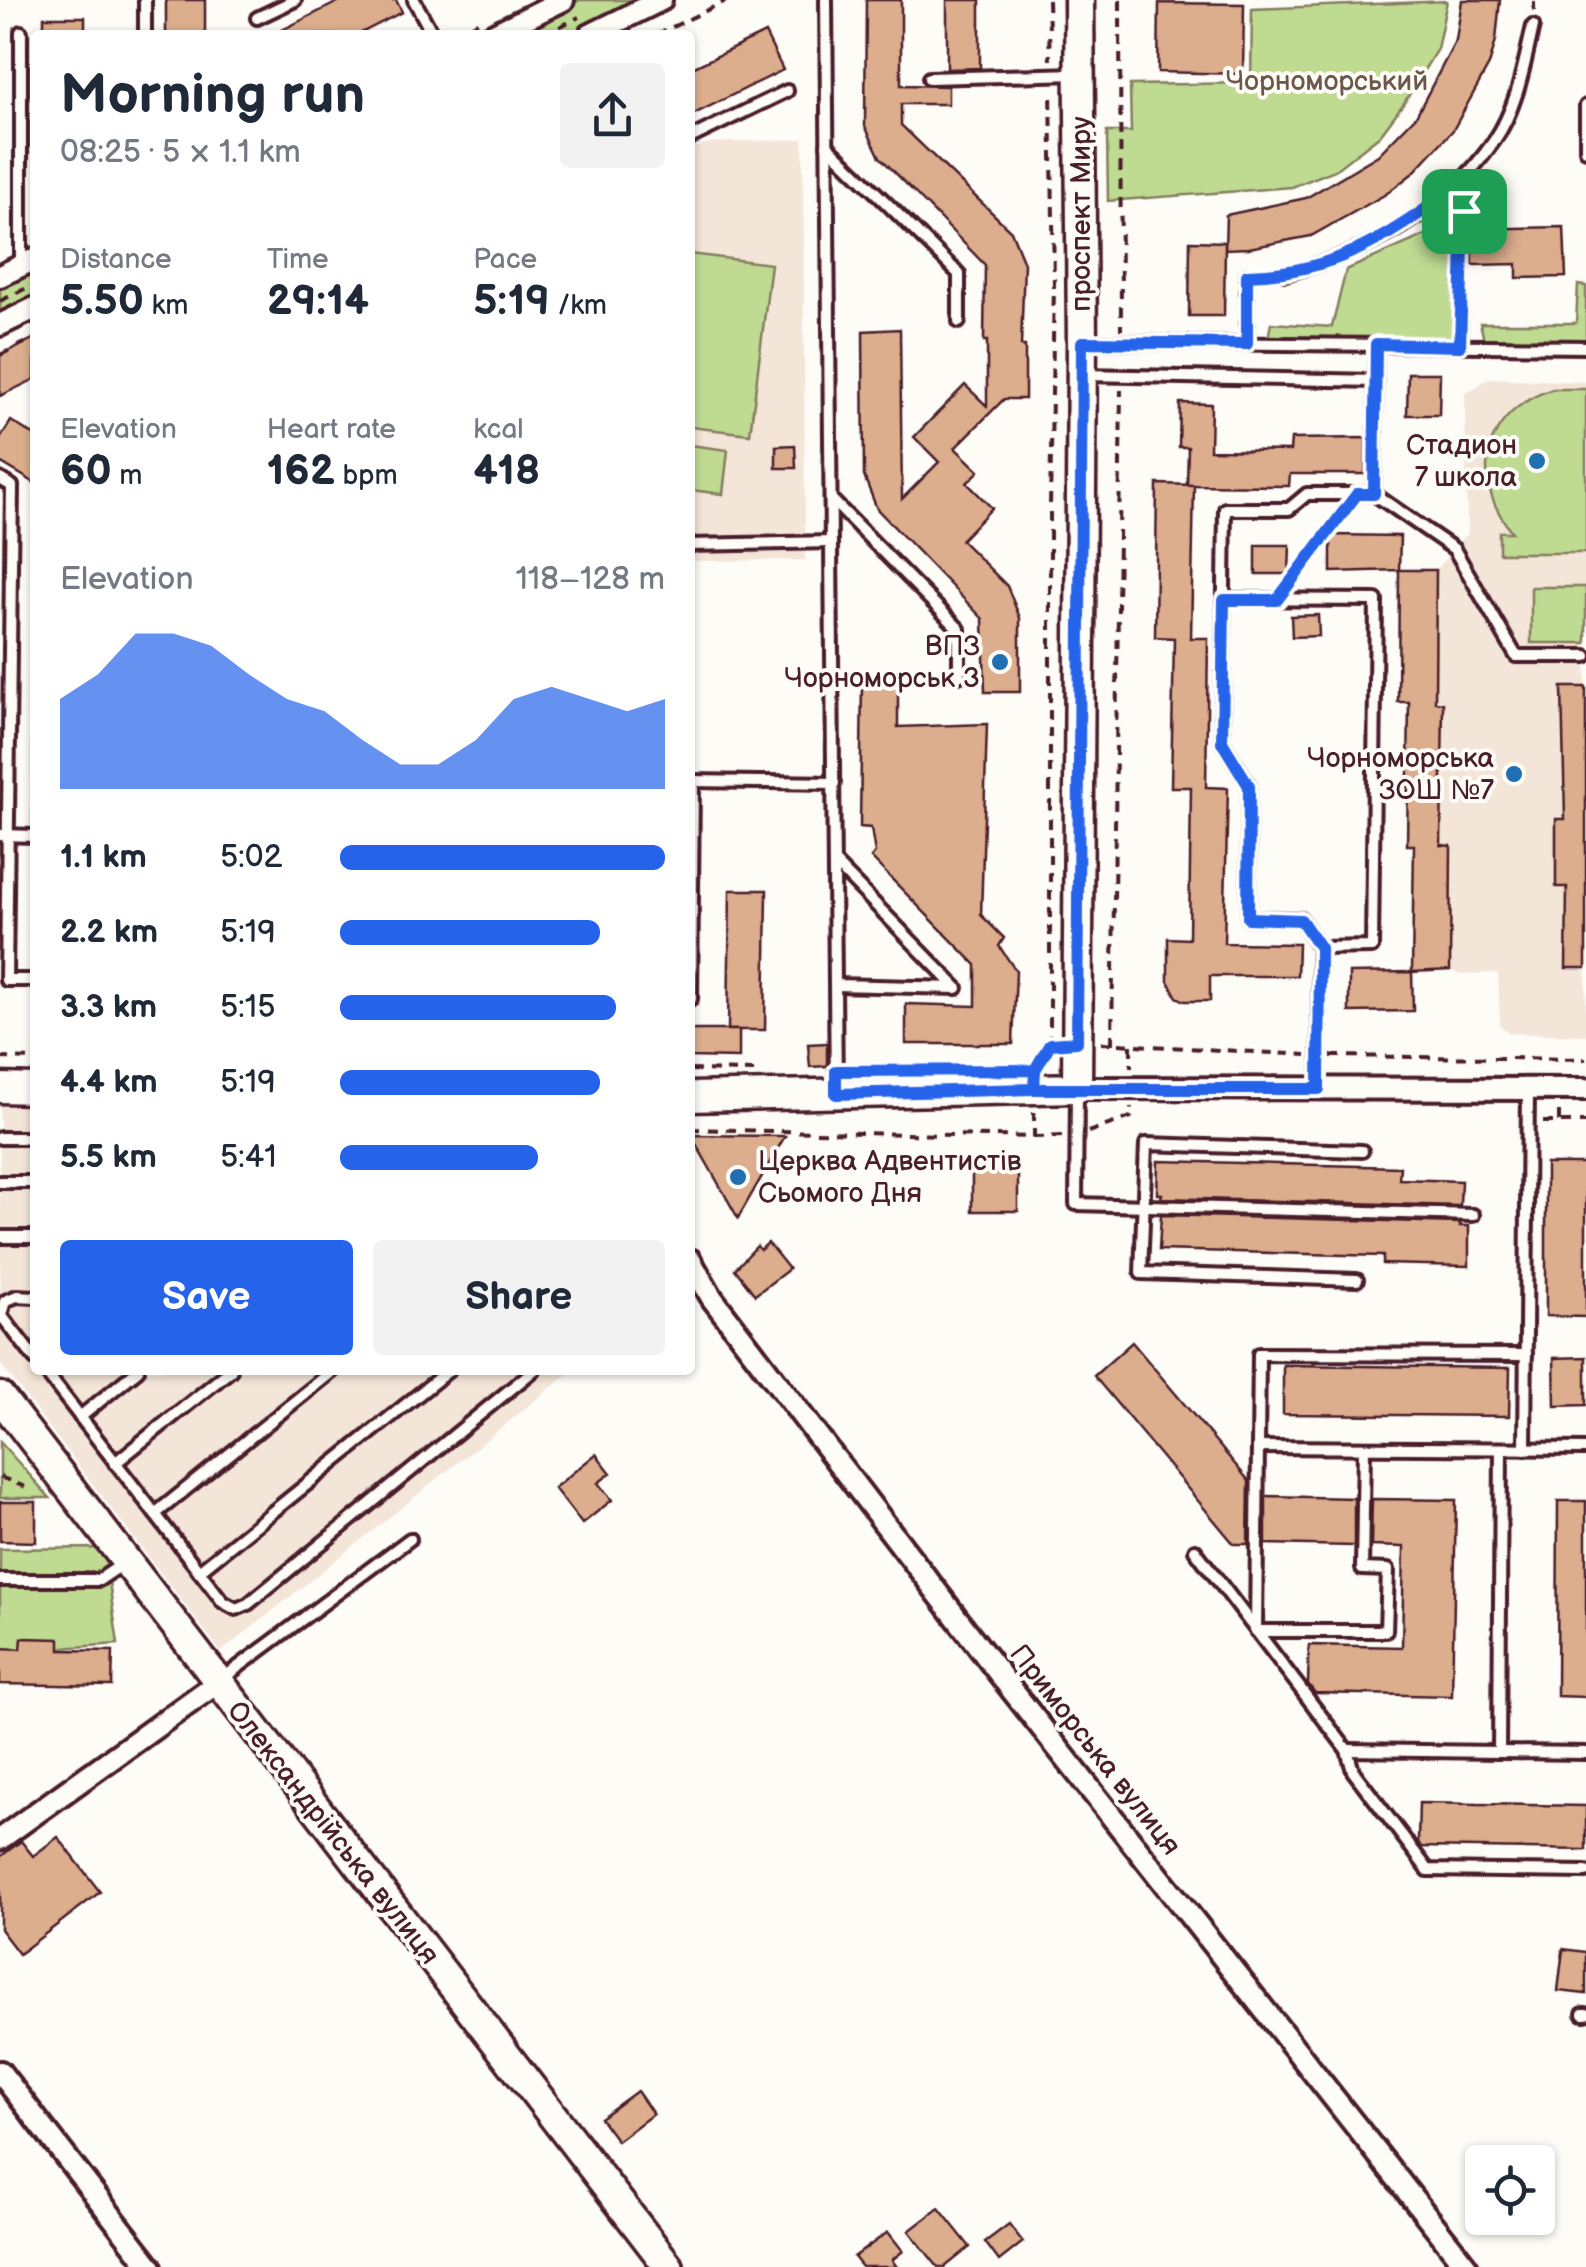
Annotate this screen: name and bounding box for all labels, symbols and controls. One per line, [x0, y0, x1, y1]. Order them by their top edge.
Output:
text: Morning run [60, 62, 365, 129]
button: share [560, 63, 665, 168]
park label: Чорноморський [1226, 65, 1428, 98]
street label: проспект Миру [1065, 116, 1098, 312]
text: 08:25 · 5 × 1.1 km [60, 133, 301, 172]
pin [1422, 169, 1507, 254]
icon: arrive [1437, 184, 1492, 239]
text: Distance [60, 243, 172, 276]
text: Time [267, 243, 329, 276]
text: Pace [473, 243, 537, 276]
text: 5.50 [60, 276, 144, 327]
text: 29:14 [267, 276, 369, 327]
text: 5:19 [473, 276, 550, 327]
text: km [144, 289, 188, 322]
text: /km [550, 289, 607, 322]
text: Elevation [60, 413, 177, 446]
text: Heart rate [267, 413, 396, 446]
text: kcal [473, 413, 524, 446]
place label: Стадион 7 школа [1406, 429, 1517, 494]
text: 60 [60, 446, 112, 497]
text: 162 [267, 446, 335, 497]
text: 418 [473, 446, 540, 497]
marker: Стадион 7 школа [1526, 450, 1548, 472]
text: m [112, 459, 142, 492]
text: bpm [335, 459, 398, 492]
text: Elevation [60, 560, 193, 599]
text: 118–128 m [515, 560, 665, 599]
place label: ВПЗ Чорноморськ 3 [784, 630, 980, 695]
marker: ВПЗ Чорноморськ 3 [989, 651, 1011, 673]
place label: Чорноморська ЗОШ №7 [1307, 742, 1494, 807]
marker: Чорноморська ЗОШ №7 [1503, 763, 1525, 785]
text: 1.1 km [60, 838, 147, 877]
text: 5:02 [220, 838, 283, 877]
text: 2.2 km [60, 913, 158, 952]
text: 5:19 [220, 913, 276, 952]
text: 3.3 km [60, 988, 157, 1027]
text: 5:15 [220, 988, 276, 1027]
text: 4.4 km [60, 1063, 157, 1102]
text: 5:19 [220, 1063, 276, 1102]
text: 5.5 km [60, 1138, 157, 1177]
text: 5:41 [220, 1138, 277, 1177]
place label: Церква Адвентистів Сьомого Дня [758, 1145, 1022, 1210]
marker: Церква Адвентистів Сьомого Дня [727, 1166, 749, 1188]
button: Save [60, 1240, 353, 1355]
button: Share [373, 1240, 665, 1355]
street label: Приморська вулиця [1002, 1638, 1188, 1862]
street label: Олександрійська вулиця [220, 1695, 446, 1971]
map controls [1465, 2145, 1555, 2235]
button: locate [1465, 2145, 1555, 2235]

